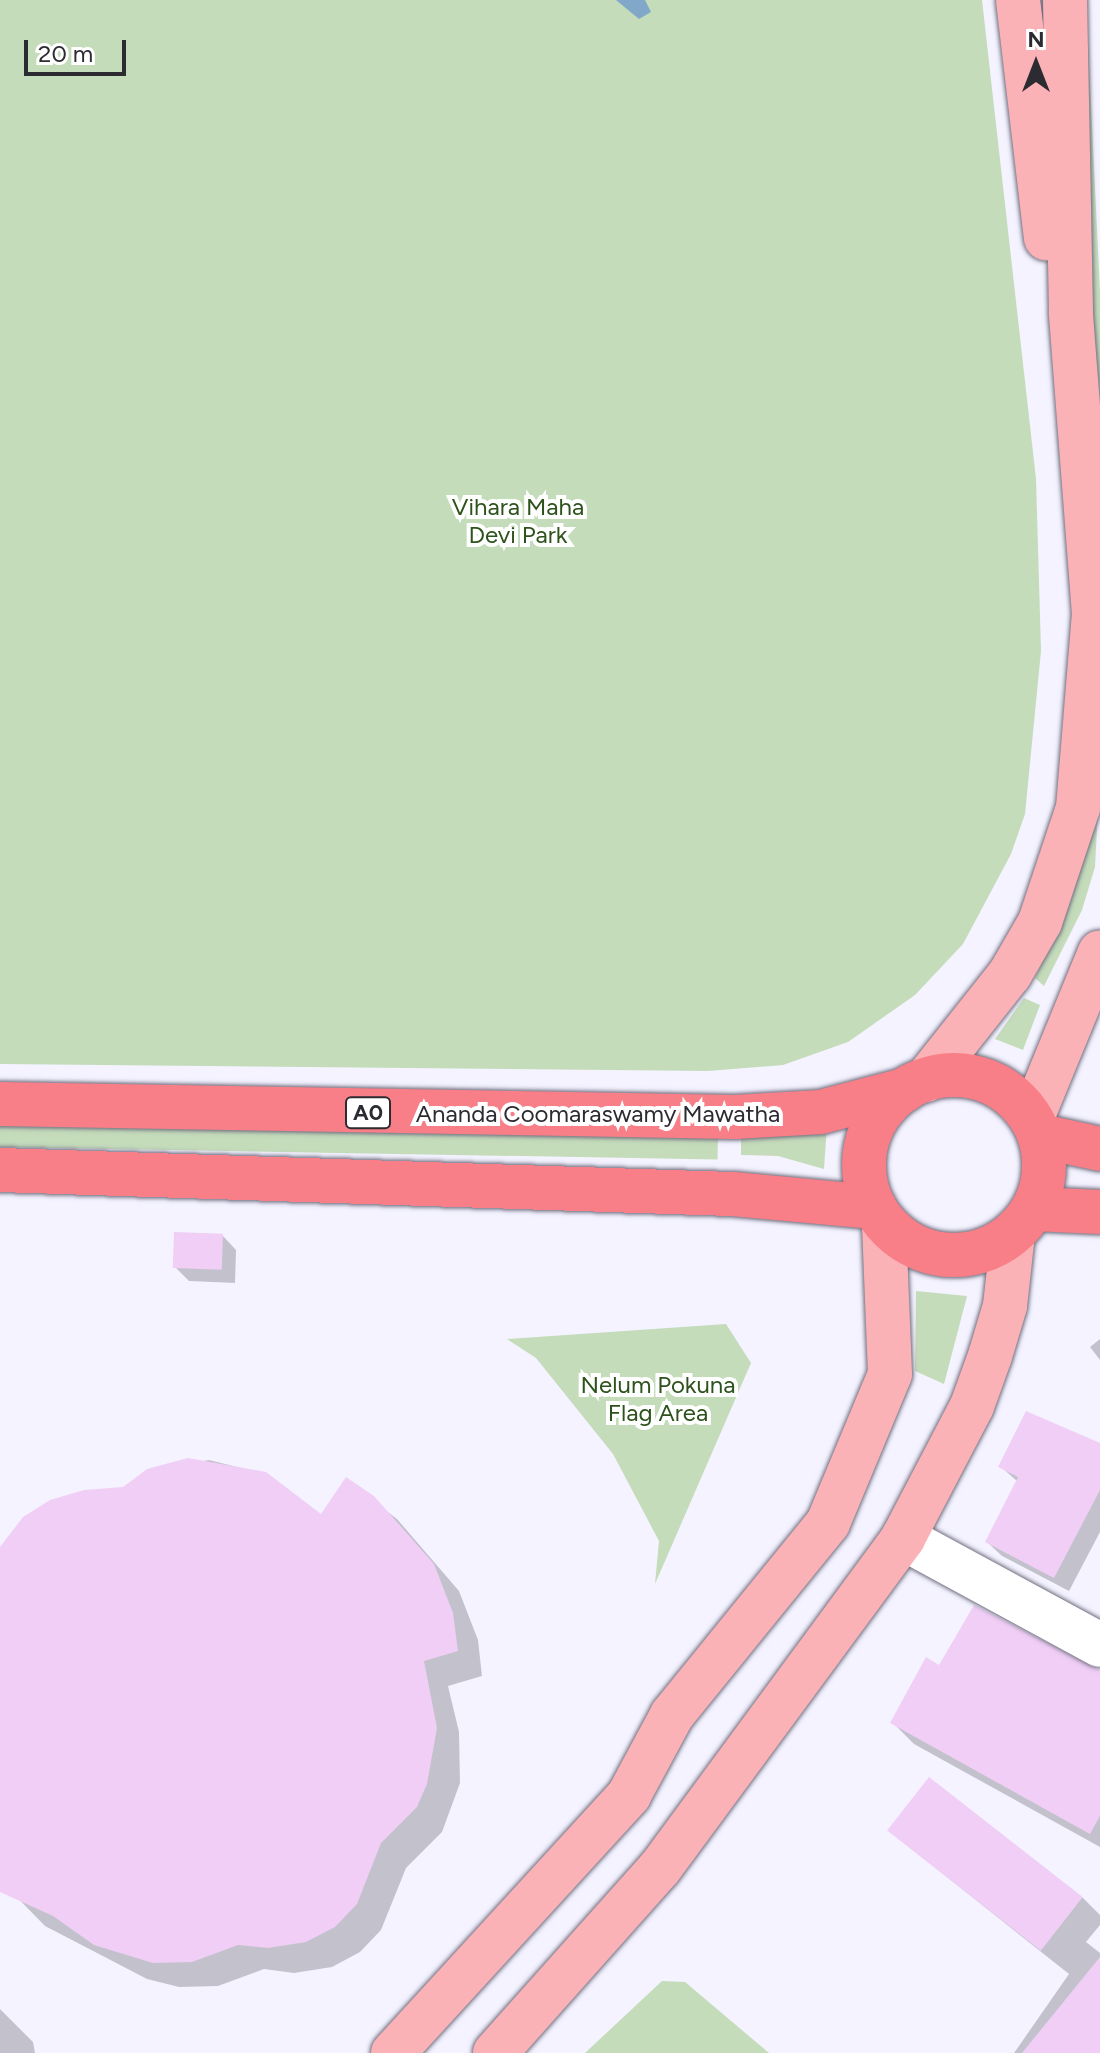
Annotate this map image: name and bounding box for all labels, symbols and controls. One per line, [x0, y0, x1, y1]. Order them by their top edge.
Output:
scale bar [28, 24, 130, 74]
north arrow [996, 24, 1076, 104]
text: N [1027, 26, 1045, 53]
text: 20 m [38, 39, 93, 68]
park label: Vihara Maha Devi Park [452, 493, 584, 549]
road number: A0 [344, 1095, 392, 1131]
street label: Ananda Coomaraswamy Mawatha [416, 1100, 780, 1128]
park label: Nelum Pokuna Flag Area [581, 1371, 735, 1427]

